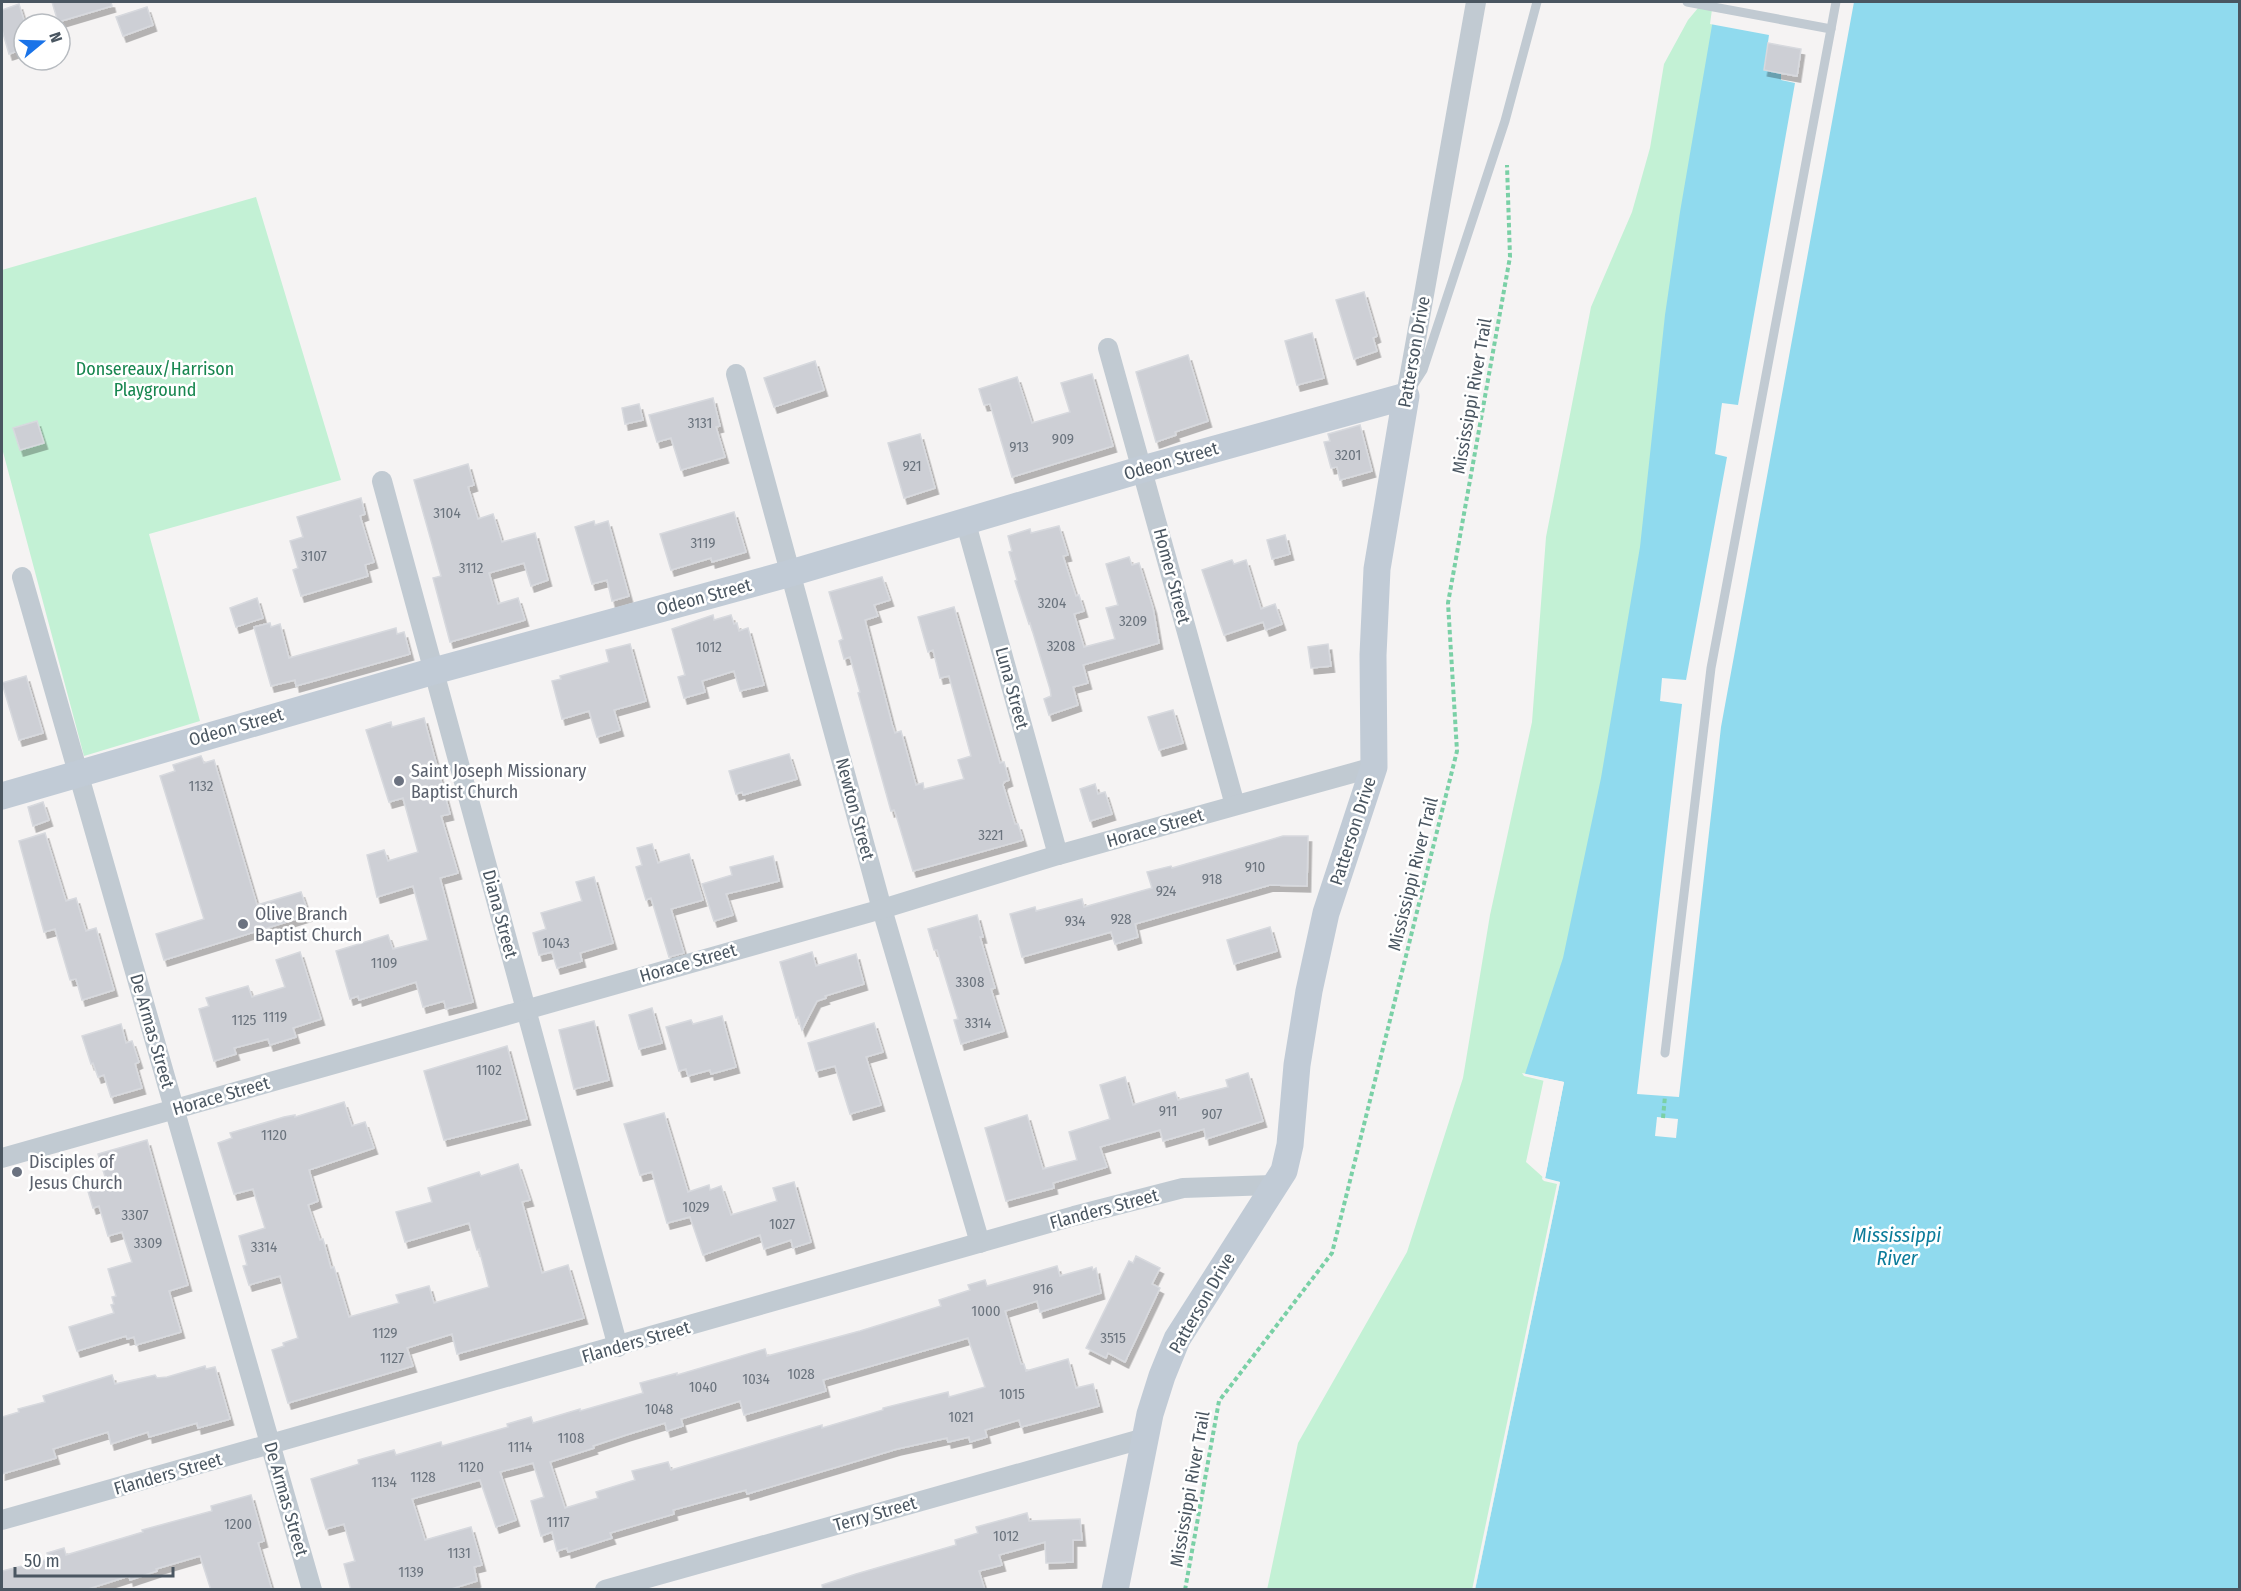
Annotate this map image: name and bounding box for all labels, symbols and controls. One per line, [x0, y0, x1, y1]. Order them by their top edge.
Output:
north arrow [12, 12, 72, 72]
text: N [45, 30, 66, 45]
street label: Patterson Drive [1393, 294, 1435, 409]
street label: Mississippi River Trail [1447, 316, 1497, 476]
park label: Donsereaux/Harrison Playground [76, 358, 234, 401]
house number: 3131 [688, 414, 712, 432]
house number: 909 [1052, 430, 1074, 448]
street label: Odeon Street [1121, 437, 1221, 485]
house number: 913 [1009, 438, 1029, 456]
house number: 3201 [1335, 446, 1361, 464]
house number: 921 [902, 457, 922, 475]
house number: 3104 [433, 504, 461, 522]
street label: Homer Street [1149, 526, 1195, 626]
house number: 3119 [690, 534, 716, 552]
house number: 3107 [301, 547, 327, 565]
house number: 3112 [459, 559, 484, 577]
street label: Odeon Street [654, 574, 754, 620]
house number: 3204 [1038, 594, 1066, 612]
house number: 3209 [1119, 612, 1147, 630]
house number: 3208 [1047, 637, 1075, 655]
house number: 1012 [696, 638, 722, 656]
street label: Luna Street [991, 645, 1034, 731]
street label: Odeon Street [186, 703, 286, 751]
street label: Newton Street [831, 756, 879, 863]
place label: Saint Joseph Missionary Baptist Church [411, 760, 586, 803]
marker: Saint Joseph Missionary Baptist Church [392, 774, 406, 788]
street label: Patterson Drive [1325, 774, 1381, 888]
house number: 1132 [189, 777, 214, 795]
street label: Mississippi River Trail [1383, 794, 1443, 953]
street label: Horace Street [1104, 804, 1206, 852]
house number: 3221 [978, 826, 1004, 844]
house number: 910 [1245, 858, 1265, 876]
street label: Diana Street [478, 867, 522, 961]
house number: 918 [1202, 870, 1222, 888]
house number: 924 [1156, 882, 1176, 900]
place label: Olive Branch Baptist Church [255, 903, 362, 946]
house number: 928 [1110, 910, 1132, 928]
house number: 934 [1065, 912, 1085, 930]
marker: Olive Branch Baptist Church [236, 917, 250, 931]
house number: 1043 [542, 934, 570, 952]
street label: Horace Street [637, 939, 739, 987]
house number: 1109 [371, 954, 397, 972]
street label: De Armas Street [125, 971, 179, 1091]
house number: 3308 [956, 973, 984, 991]
house number: 1119 [263, 1008, 287, 1026]
house number: 1125 [232, 1011, 257, 1029]
house number: 3314 [965, 1014, 991, 1032]
house number: 1102 [476, 1061, 502, 1079]
street label: Horace Street [170, 1072, 272, 1120]
house number: 911 [1159, 1102, 1177, 1120]
house number: 907 [1202, 1105, 1222, 1123]
house number: 1120 [261, 1126, 287, 1144]
place label: Disciples of Jesus Church [29, 1151, 123, 1194]
marker: Disciples of Jesus Church [10, 1165, 24, 1179]
street label: Flanders Street [1047, 1184, 1161, 1234]
house number: 1029 [682, 1198, 710, 1216]
house number: 3307 [121, 1206, 149, 1224]
house number: 1027 [769, 1215, 795, 1233]
water label: Mississippi River [1853, 1223, 1941, 1270]
house number: 3309 [134, 1234, 162, 1252]
house number: 3314 [251, 1238, 277, 1256]
street label: Patterson Drive [1164, 1249, 1240, 1357]
house number: 916 [1033, 1280, 1053, 1298]
house number: 1000 [971, 1302, 1001, 1320]
street label: Flanders Street [579, 1316, 693, 1368]
house number: 1129 [372, 1324, 398, 1342]
house number: 3515 [1100, 1329, 1126, 1347]
house number: 1127 [380, 1349, 404, 1367]
house number: 1028 [787, 1365, 815, 1383]
house number: 1034 [742, 1370, 770, 1388]
house number: 1040 [689, 1378, 717, 1396]
house number: 1015 [999, 1385, 1025, 1403]
house number: 1048 [645, 1400, 673, 1418]
house number: 1021 [948, 1408, 974, 1426]
street label: Mississippi River Trail [1165, 1409, 1215, 1569]
house number: 1108 [558, 1429, 584, 1447]
house number: 1114 [508, 1438, 532, 1456]
street label: De Armas Street [259, 1439, 313, 1559]
street label: Flanders Street [111, 1448, 225, 1500]
house number: 1120 [458, 1458, 484, 1476]
house number: 1128 [410, 1468, 436, 1486]
house number: 1134 [371, 1473, 397, 1491]
street label: Terry Street [831, 1492, 919, 1536]
house number: 1117 [546, 1513, 570, 1531]
house number: 1200 [224, 1515, 252, 1533]
house number: 1012 [993, 1527, 1019, 1545]
scale bar [15, 1540, 172, 1578]
house number: 1131 [447, 1544, 471, 1562]
text: 50 m [24, 1550, 60, 1572]
house number: 1139 [398, 1563, 424, 1581]

